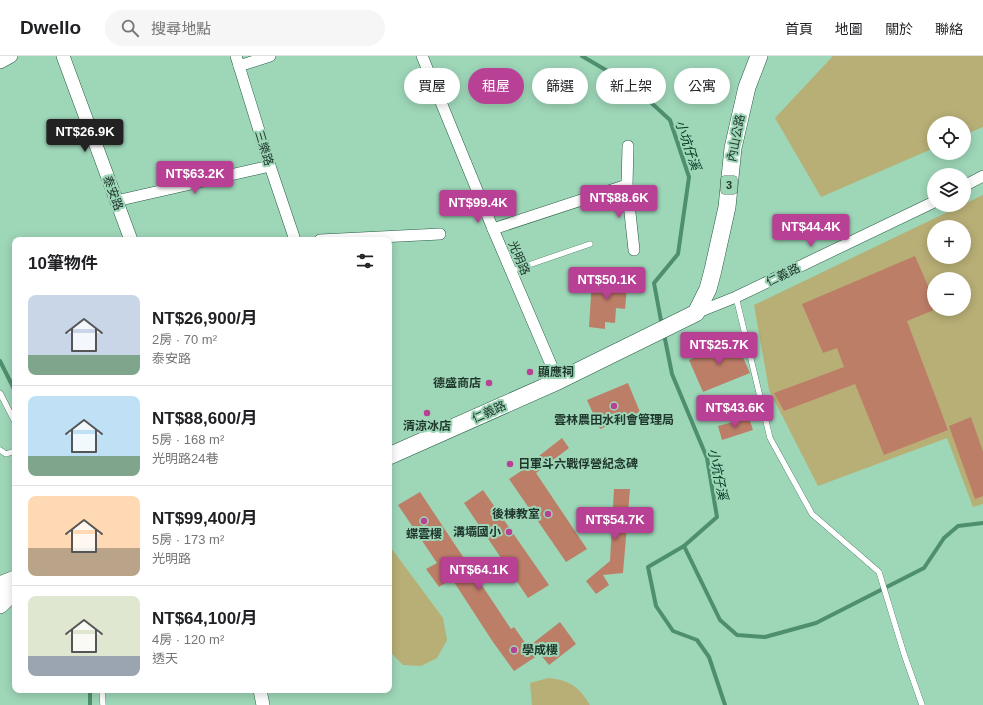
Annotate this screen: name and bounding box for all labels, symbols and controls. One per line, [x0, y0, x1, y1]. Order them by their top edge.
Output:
search box [105, 10, 385, 46]
text: Dwello [20, 17, 81, 38]
icon: search [119, 17, 141, 39]
text: 搜尋地點 [151, 20, 211, 37]
text: 首頁 [785, 21, 813, 37]
text: 地圖 [835, 21, 863, 37]
text: 關於 [885, 21, 913, 37]
text: 聯絡 [935, 21, 963, 37]
chip: 買屋 [404, 68, 460, 104]
chip: 租屋 [468, 68, 524, 104]
chip: 篩選 [532, 68, 588, 104]
chip: 新上架 [596, 68, 666, 104]
chip: 公寓 [674, 68, 730, 104]
street label: 內山公路 [725, 113, 747, 163]
map controls [927, 116, 971, 316]
button: locate [927, 116, 971, 160]
water label: 小坑仔溪 [672, 118, 704, 174]
pin: NT$26.9K [44, 119, 126, 153]
text: NT$26.9K [55, 124, 115, 139]
street label: 三樂路 [252, 129, 276, 167]
pin: NT$63.2K [154, 161, 236, 195]
text: NT$63.2K [165, 166, 225, 181]
button: layers [927, 168, 971, 212]
street label: 泰安路 [100, 174, 126, 212]
road number: 3 [721, 176, 737, 194]
pin: NT$88.6K [578, 185, 660, 219]
pin: NT$99.4K [437, 190, 519, 224]
text: NT$88.6K [589, 190, 649, 205]
text: NT$99.4K [448, 195, 508, 210]
pin: NT$44.4K [770, 214, 852, 248]
text: NT$44.4K [781, 219, 841, 234]
button: + [927, 220, 971, 264]
street label: 光明路 [506, 239, 532, 277]
icon: filters [354, 250, 376, 272]
text: 10筆物件 [28, 254, 98, 273]
street label: 仁義路 [764, 261, 802, 289]
pin: NT$50.1K [566, 267, 648, 301]
text: NT$50.1K [577, 272, 637, 287]
button: − [927, 272, 971, 316]
text: NT$26,900/月 [152, 309, 258, 328]
icon: home [60, 311, 108, 359]
text: 2房 · 70 m² [152, 332, 217, 347]
pin: NT$25.7K [678, 332, 760, 366]
text: NT$25.7K [689, 337, 749, 352]
text: 泰安路 [152, 351, 191, 366]
place label: 顯應祠 [538, 365, 574, 379]
marker: 顯應祠 [525, 367, 535, 377]
place label: 德盛商店 [433, 376, 481, 390]
marker: 德盛商店 [484, 378, 494, 388]
pin: NT$43.6K [694, 395, 776, 429]
street label: 仁義路 [470, 398, 508, 426]
text: NT$43.6K [705, 400, 765, 415]
marker: 雲林農田水利會管理局 [609, 401, 619, 411]
marker: 清涼冰店 [422, 408, 432, 418]
text: NT$88,600/月 [152, 409, 258, 428]
icon: home [60, 412, 108, 460]
place label: 雲林農田水利會管理局 [554, 413, 674, 427]
place label: 清涼冰店 [403, 419, 451, 433]
text: 5房 · 168 m² [152, 432, 224, 447]
water label: 小坑仔溪 [705, 447, 731, 503]
text: 光明路24巷 [152, 451, 218, 466]
place label: 日軍斗六戰俘營紀念碑 [518, 457, 638, 471]
marker: 日軍斗六戰俘營紀念碑 [505, 459, 515, 469]
place label: 後棟教室 [492, 507, 540, 521]
pin: NT$54.7K [574, 507, 656, 541]
text: NT$99,400/月 [152, 509, 258, 528]
marker: 後棟教室 [543, 509, 553, 519]
icon: home [60, 512, 108, 560]
text: NT$54.7K [585, 512, 645, 527]
marker: 蝶雲樓 [419, 516, 429, 526]
place label: 溝壩國小 [453, 525, 501, 539]
place label: 蝶雲樓 [406, 527, 442, 541]
marker: 溝壩國小 [504, 527, 514, 537]
text: 5房 · 173 m² [152, 532, 224, 547]
text: 光明路 [152, 551, 191, 566]
pin: NT$64.1K [438, 557, 520, 591]
text: NT$64.1K [449, 562, 509, 577]
text: NT$64,100/月 [152, 609, 258, 628]
icon: home [60, 612, 108, 660]
text: 4房 · 120 m² [152, 632, 224, 647]
place label: 學成樓 [522, 643, 558, 657]
marker: 學成樓 [509, 645, 519, 655]
text: 透天 [152, 651, 178, 666]

